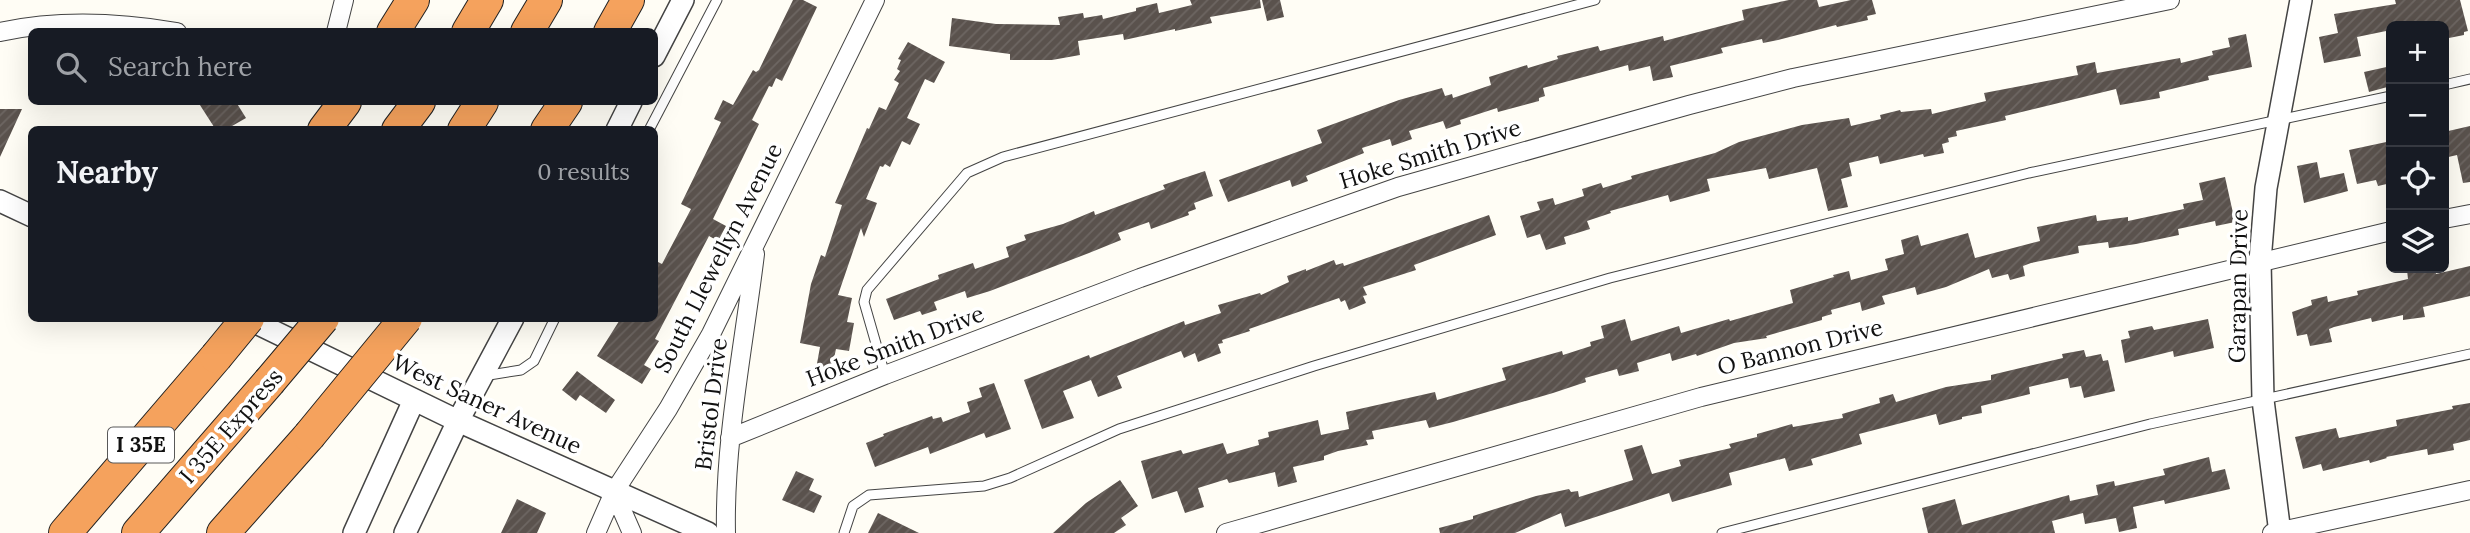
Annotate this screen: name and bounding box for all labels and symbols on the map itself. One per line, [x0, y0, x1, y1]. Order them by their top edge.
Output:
street label: Hoke Smith Drive [1336, 112, 1524, 195]
street label: South Llewellyn Avenue [647, 138, 788, 378]
street label: Garapan Drive [2222, 209, 2253, 363]
street label: Hoke Smith Drive [802, 298, 988, 393]
street label: O Bannon Drive [1714, 312, 1886, 381]
street label: Bristol Drive [688, 336, 733, 472]
street label: West Saner Avenue [388, 347, 586, 460]
street label: I 35E Express [173, 362, 289, 489]
road number: I 35E [108, 428, 174, 462]

